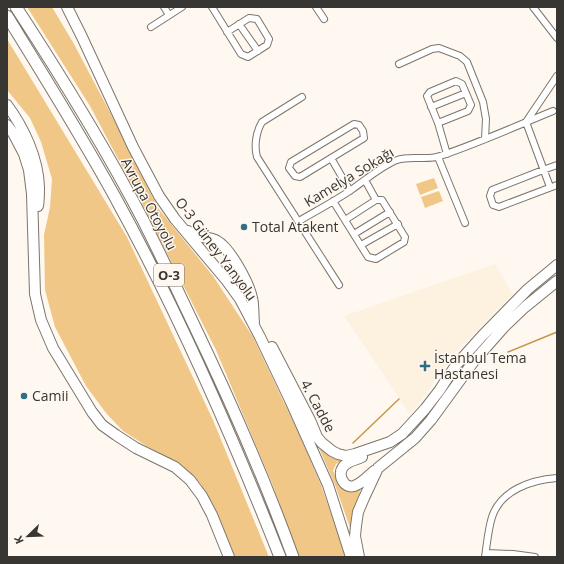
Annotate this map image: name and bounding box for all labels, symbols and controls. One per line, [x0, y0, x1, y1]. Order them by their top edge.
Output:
street label: Kamelya Sokağı [300, 142, 397, 211]
street label: Avrupa Otoyolu [117, 154, 182, 253]
street label: O-3 Güney Yanyolu [171, 193, 261, 304]
place label: Total Atakent [252, 217, 339, 236]
marker: Total Atakent [239, 222, 249, 232]
road number: O-3 [154, 264, 184, 286]
place label: İstanbul Tema Hastanesi [434, 348, 527, 383]
marker: İstanbul Tema Hastanesi [419, 360, 431, 372]
street label: 4. Cadde [297, 376, 340, 435]
place label: Camii [32, 386, 69, 405]
marker: Camii [19, 391, 29, 401]
north arrow [8, 516, 48, 556]
text: K [10, 533, 27, 546]

